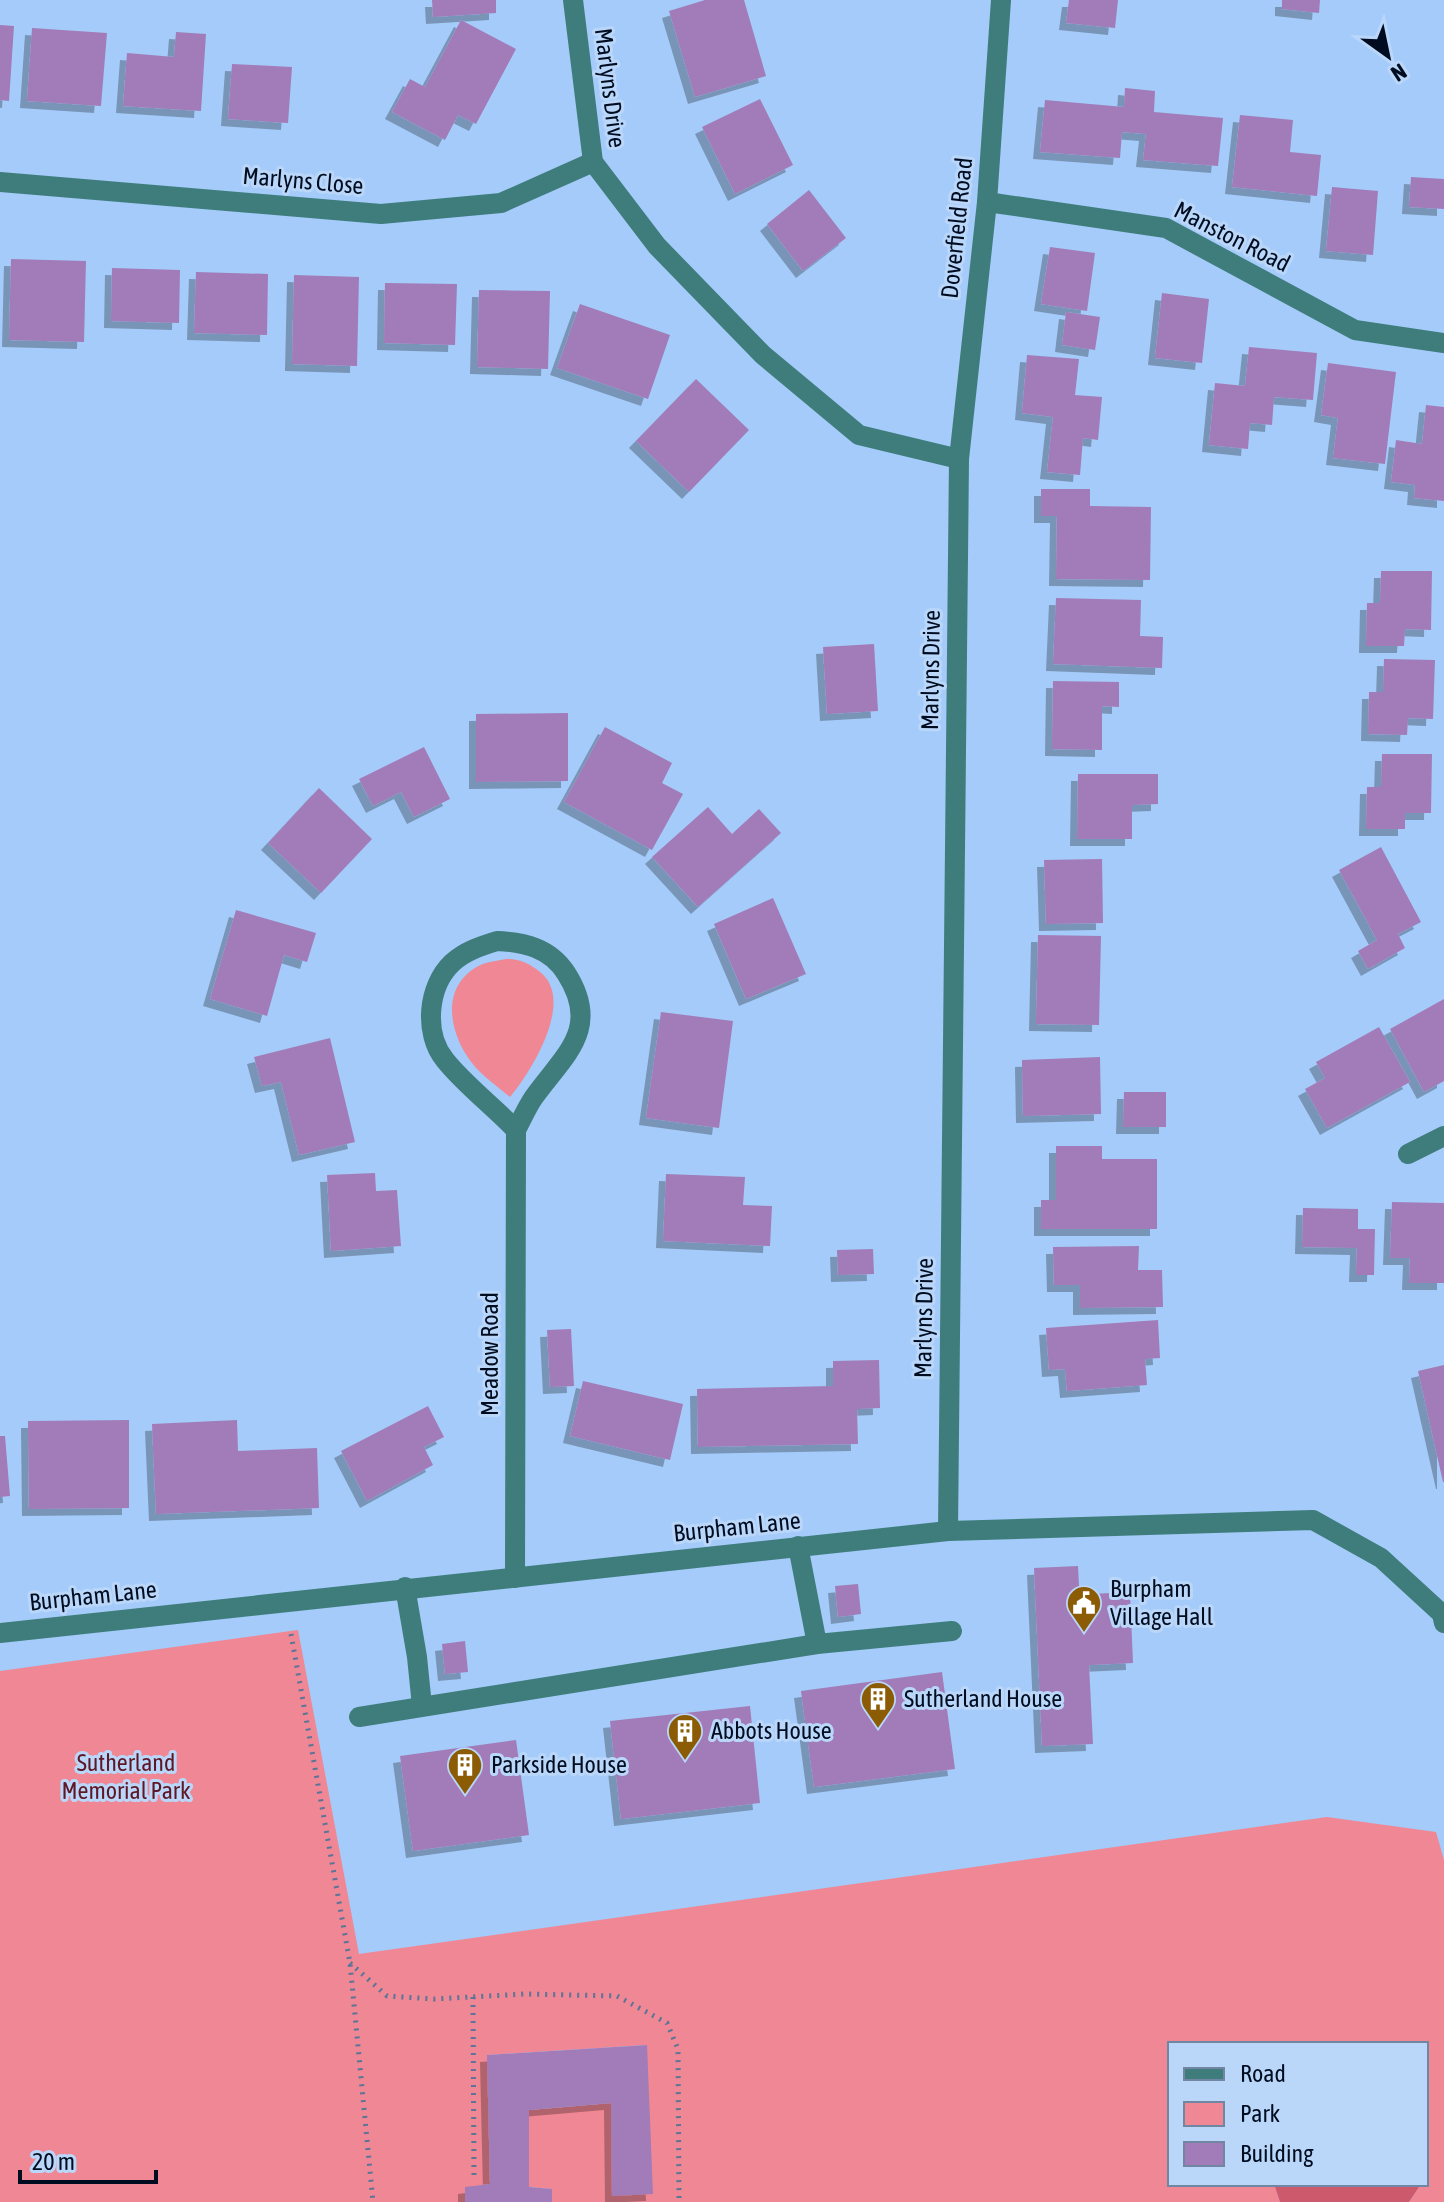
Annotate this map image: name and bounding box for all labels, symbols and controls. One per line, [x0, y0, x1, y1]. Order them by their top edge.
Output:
north arrow [1348, 16, 1428, 96]
street label: Marlyns Drive [590, 27, 631, 149]
text: N [1386, 58, 1411, 87]
street label: Doverfield Road [936, 156, 977, 300]
street label: Marlyns Close [241, 162, 365, 199]
street label: Manston Road [1170, 196, 1295, 277]
street label: Marlyns Drive [916, 610, 945, 730]
street label: Marlyns Drive [909, 1258, 938, 1378]
street label: Meadow Road [476, 1292, 503, 1416]
street label: Burpham Lane [672, 1506, 802, 1547]
street label: Burpham Lane [28, 1575, 158, 1616]
place label: Burpham Village Hall [1110, 1575, 1214, 1630]
public building icon: Burpham Village Hall [1065, 1584, 1103, 1634]
building icon: Sutherland House [859, 1680, 897, 1730]
place label: Sutherland House [904, 1685, 1062, 1712]
building icon: Abbots House [666, 1712, 704, 1762]
place label: Abbots House [711, 1717, 832, 1744]
building icon: Parkside House [446, 1746, 484, 1796]
park label: Sutherland Memorial Park [61, 1749, 191, 1804]
place label: Parkside House [491, 1751, 627, 1778]
legend [1168, 2042, 1428, 2186]
text: Road [1240, 2060, 1286, 2087]
text: Park [1240, 2100, 1281, 2127]
scale bar [20, 2134, 156, 2184]
text: Building [1240, 2140, 1314, 2167]
text: 20 m [32, 2148, 75, 2175]

